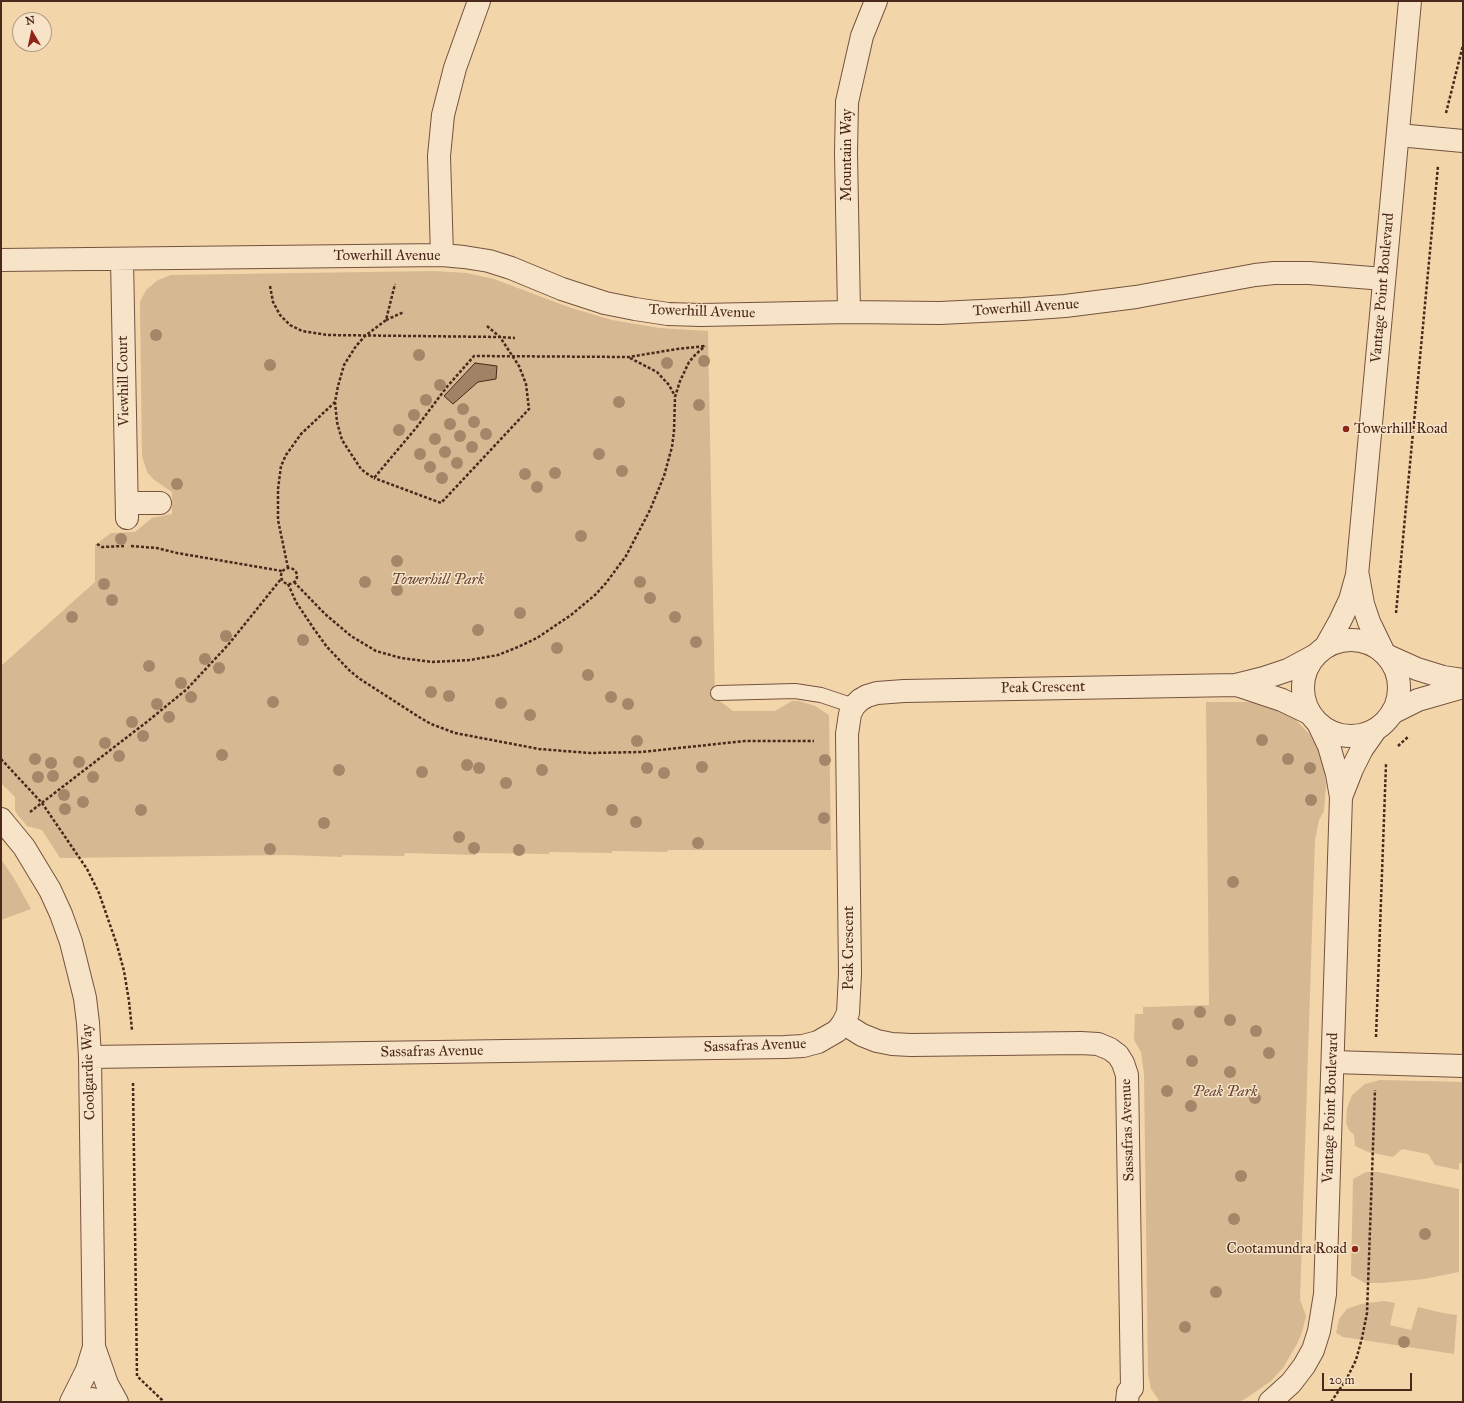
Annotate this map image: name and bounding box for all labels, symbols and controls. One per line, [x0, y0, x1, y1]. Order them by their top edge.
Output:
north arrow [12, 12, 52, 52]
text: N [25, 13, 36, 28]
street label: Mountain Way [838, 109, 856, 201]
street label: Vantage Point Boulevard [1367, 212, 1399, 364]
street label: Towerhill Avenue [334, 247, 440, 265]
street label: Towerhill Avenue [972, 295, 1080, 321]
street label: Towerhill Avenue [648, 301, 756, 323]
street label: Viewhill Court [114, 335, 134, 427]
place label: Towerhill Road [1354, 420, 1448, 438]
marker: Towerhill Road [1341, 424, 1351, 434]
park label: Towerhill Park [391, 571, 485, 589]
street label: Peak Crescent [1001, 678, 1085, 698]
street label: Peak Crescent [840, 906, 858, 990]
street label: Coolgardie Way [78, 1024, 100, 1120]
street label: Vantage Point Boulevard [1319, 1032, 1343, 1184]
street label: Sassafras Avenue [703, 1035, 807, 1057]
street label: Sassafras Avenue [380, 1042, 484, 1062]
street label: Sassafras Avenue [1117, 1078, 1139, 1182]
park label: Peak Park [1192, 1083, 1258, 1101]
place label: Cootamundra Road [1226, 1240, 1347, 1258]
marker: Cootamundra Road [1350, 1244, 1360, 1254]
scale bar [1324, 1365, 1414, 1391]
text: 20 m [1329, 1373, 1355, 1387]

